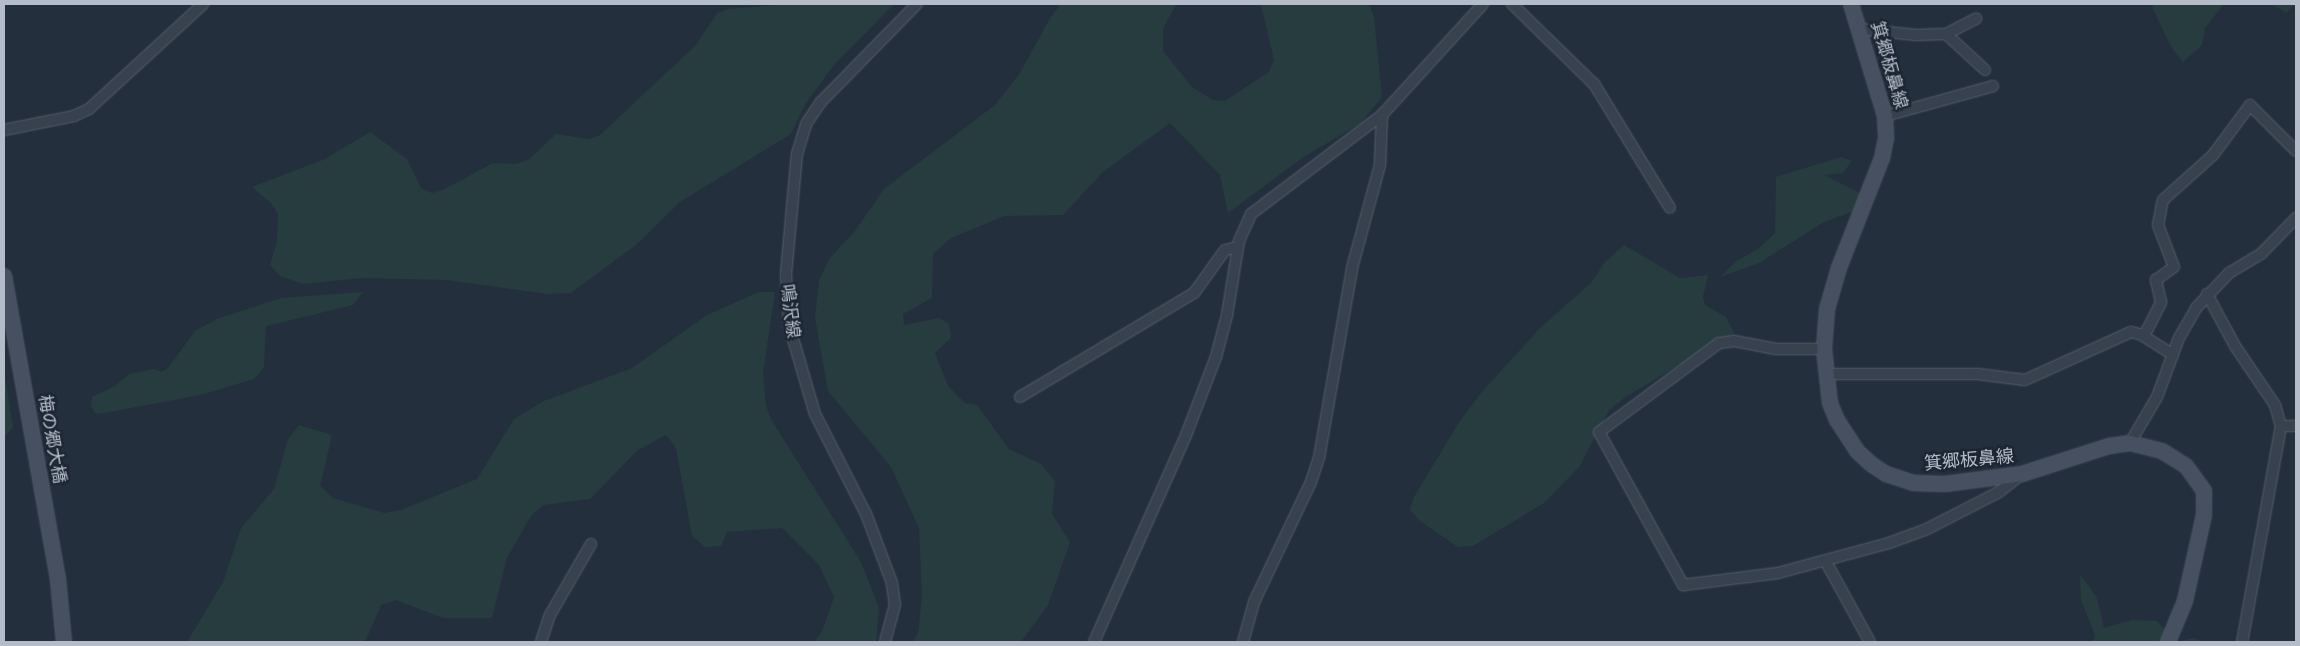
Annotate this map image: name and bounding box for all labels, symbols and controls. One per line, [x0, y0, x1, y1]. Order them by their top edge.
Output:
street label: 箕郷板鼻線 [1866, 19, 1912, 111]
street label: 鳴沢線 [776, 283, 804, 339]
street label: 梅の郷大橋 [34, 393, 70, 485]
street label: 箕郷板鼻線 [1923, 445, 2015, 475]

